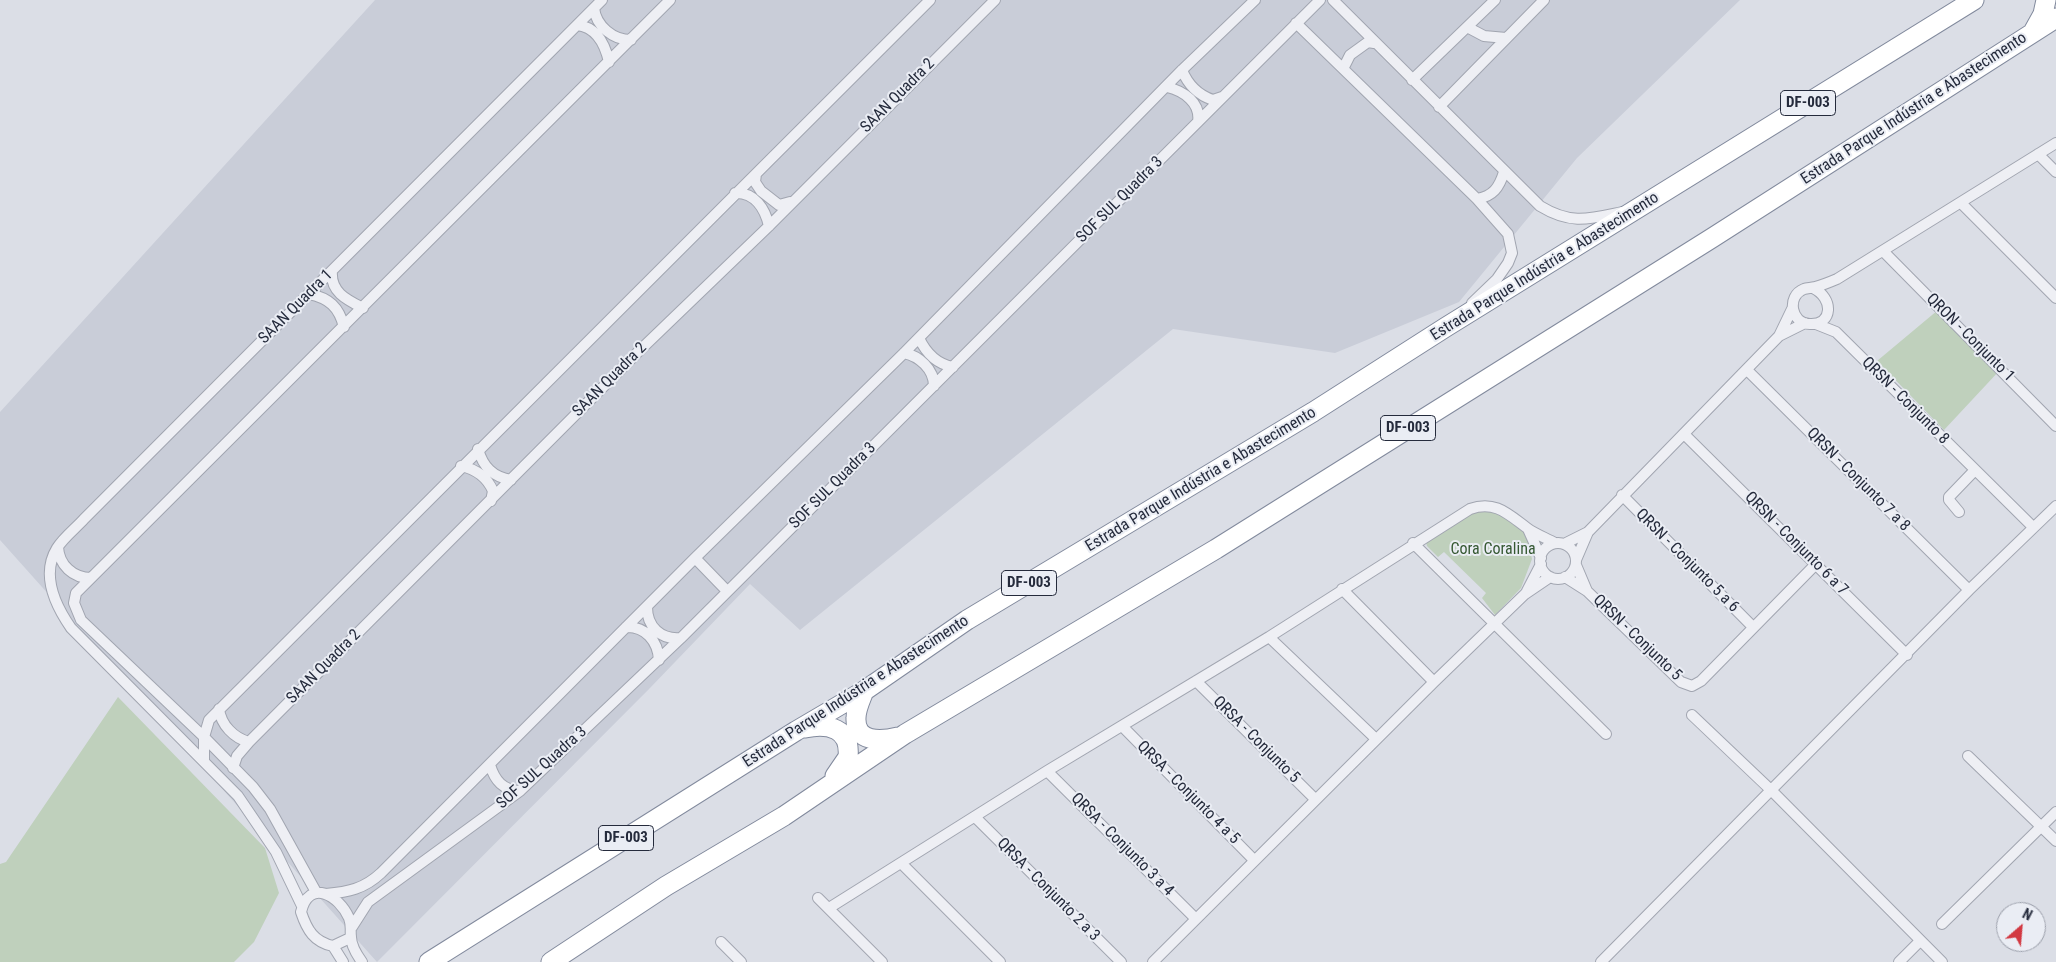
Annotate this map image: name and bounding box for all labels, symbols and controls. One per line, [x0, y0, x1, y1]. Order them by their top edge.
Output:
street label: Estrada Parque Indústria e Abastecimento [1797, 29, 2031, 189]
street label: SAAN Quadra 2 [857, 55, 939, 137]
road number: DF-003 [1780, 90, 1836, 116]
street label: SOF SUL Quadra 3 [1073, 153, 1167, 247]
street label: Estrada Parque Indústria e Abastecimento [1427, 189, 1663, 345]
street label: SAAN Quadra 1 [255, 266, 337, 348]
street label: QRON - Conjunto 1 [1922, 290, 2018, 386]
street label: SAAN Quadra 2 [569, 339, 651, 421]
street label: QRSN - Conjunto 8 [1857, 353, 1953, 449]
street label: Estrada Parque Indústria e Abastecimento [1082, 403, 1320, 557]
road number: DF-003 [1380, 416, 1436, 440]
street label: QRSN - Conjunto 7 a 8 [1802, 424, 1914, 536]
street label: SOF SUL Quadra 3 [786, 439, 880, 533]
street label: QRSN - Conjunto 6 a 7 [1740, 488, 1852, 600]
street label: QRSN - Conjunto 5 a 6 [1631, 505, 1743, 617]
park label: Cora Coralina [1450, 540, 1536, 560]
road number: DF-003 [1002, 570, 1056, 596]
street label: QRSN - Conjunto 5 [1589, 591, 1685, 685]
street label: Estrada Parque Indústria e Abastecimento [739, 612, 973, 772]
street label: SAAN Quadra 2 [283, 626, 365, 708]
street label: QRSA - Conjunto 5 [1209, 693, 1303, 787]
street label: SOF SUL Quadra 3 [493, 723, 591, 813]
street label: QRSA - Conjunto 4 a 5 [1132, 737, 1244, 849]
street label: QRSA - Conjunto 3 a 4 [1066, 789, 1178, 901]
road number: DF-003 [598, 826, 654, 850]
street label: QRSA - Conjunto 2 a 3 [992, 834, 1104, 946]
north arrow [1996, 902, 2046, 952]
text: N [2020, 905, 2035, 924]

